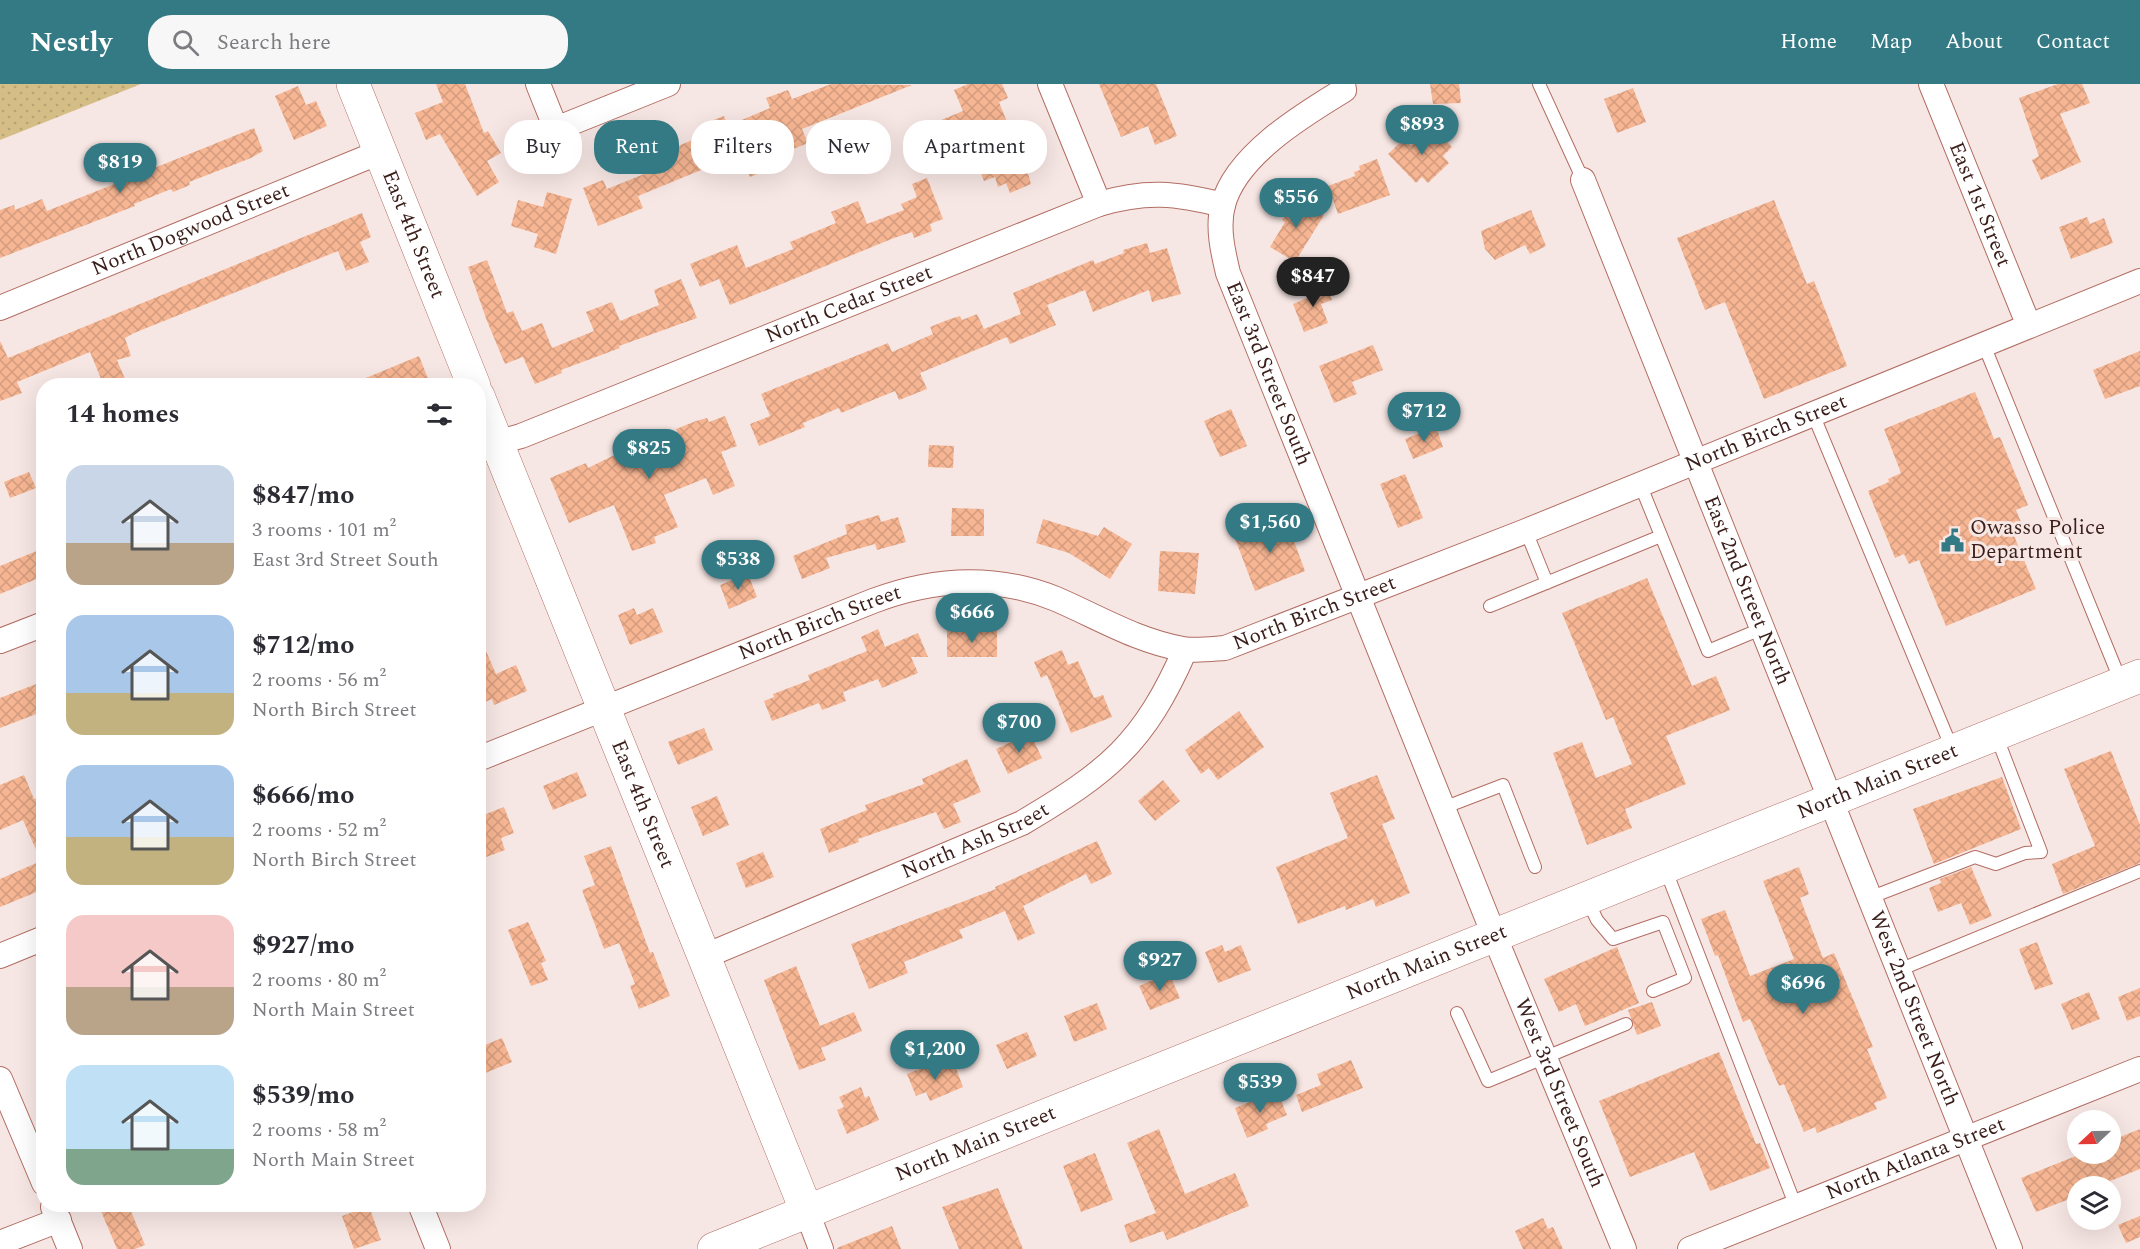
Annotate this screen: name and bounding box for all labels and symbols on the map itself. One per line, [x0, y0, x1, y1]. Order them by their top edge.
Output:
pin: $893 [1386, 105, 1458, 156]
street label: East 1st Street [1940, 137, 2020, 272]
pin: $819 [84, 143, 156, 194]
street label: East 4th Street [373, 165, 453, 304]
street label: North Dogwood Street [87, 175, 294, 285]
pin: $556 [1260, 178, 1332, 229]
street label: North Cedar Street [761, 256, 937, 352]
pin: $847 [1277, 257, 1349, 308]
street label: East 3rd Street South [1217, 277, 1320, 471]
street label: North Birch Street [1680, 386, 1852, 481]
pin: $712 [1388, 392, 1460, 443]
pin: $825 [613, 429, 685, 480]
street label: East 2nd Street North [1695, 491, 1799, 690]
pin: $1,560 [1221, 503, 1319, 554]
place label: Owasso Police Department [1970, 512, 2105, 568]
public building icon: Owasso Police Department [1939, 527, 1965, 553]
pin: $538 [702, 540, 774, 591]
street label: North Birch Street [1228, 567, 1401, 659]
street label: North Birch Street [733, 577, 905, 669]
pin: $666 [936, 593, 1008, 644]
pin: $700 [983, 703, 1055, 754]
street label: East 4th Street [602, 735, 683, 873]
street label: North Main Street [1792, 735, 1963, 828]
street label: North Ash Street [897, 794, 1056, 888]
street label: West 2nd Street North [1860, 906, 1967, 1111]
street label: North Main Street [1341, 916, 1512, 1009]
pin: $927 [1124, 941, 1196, 992]
pin: $696 [1767, 964, 1839, 1015]
street label: West 3rd Street South [1506, 993, 1613, 1193]
pin: $1,200 [886, 1030, 984, 1081]
pin: $539 [1224, 1063, 1296, 1114]
street label: North Main Street [890, 1097, 1061, 1191]
street label: North Atlanta Street [1821, 1108, 2010, 1209]
north arrow [2067, 1110, 2121, 1164]

